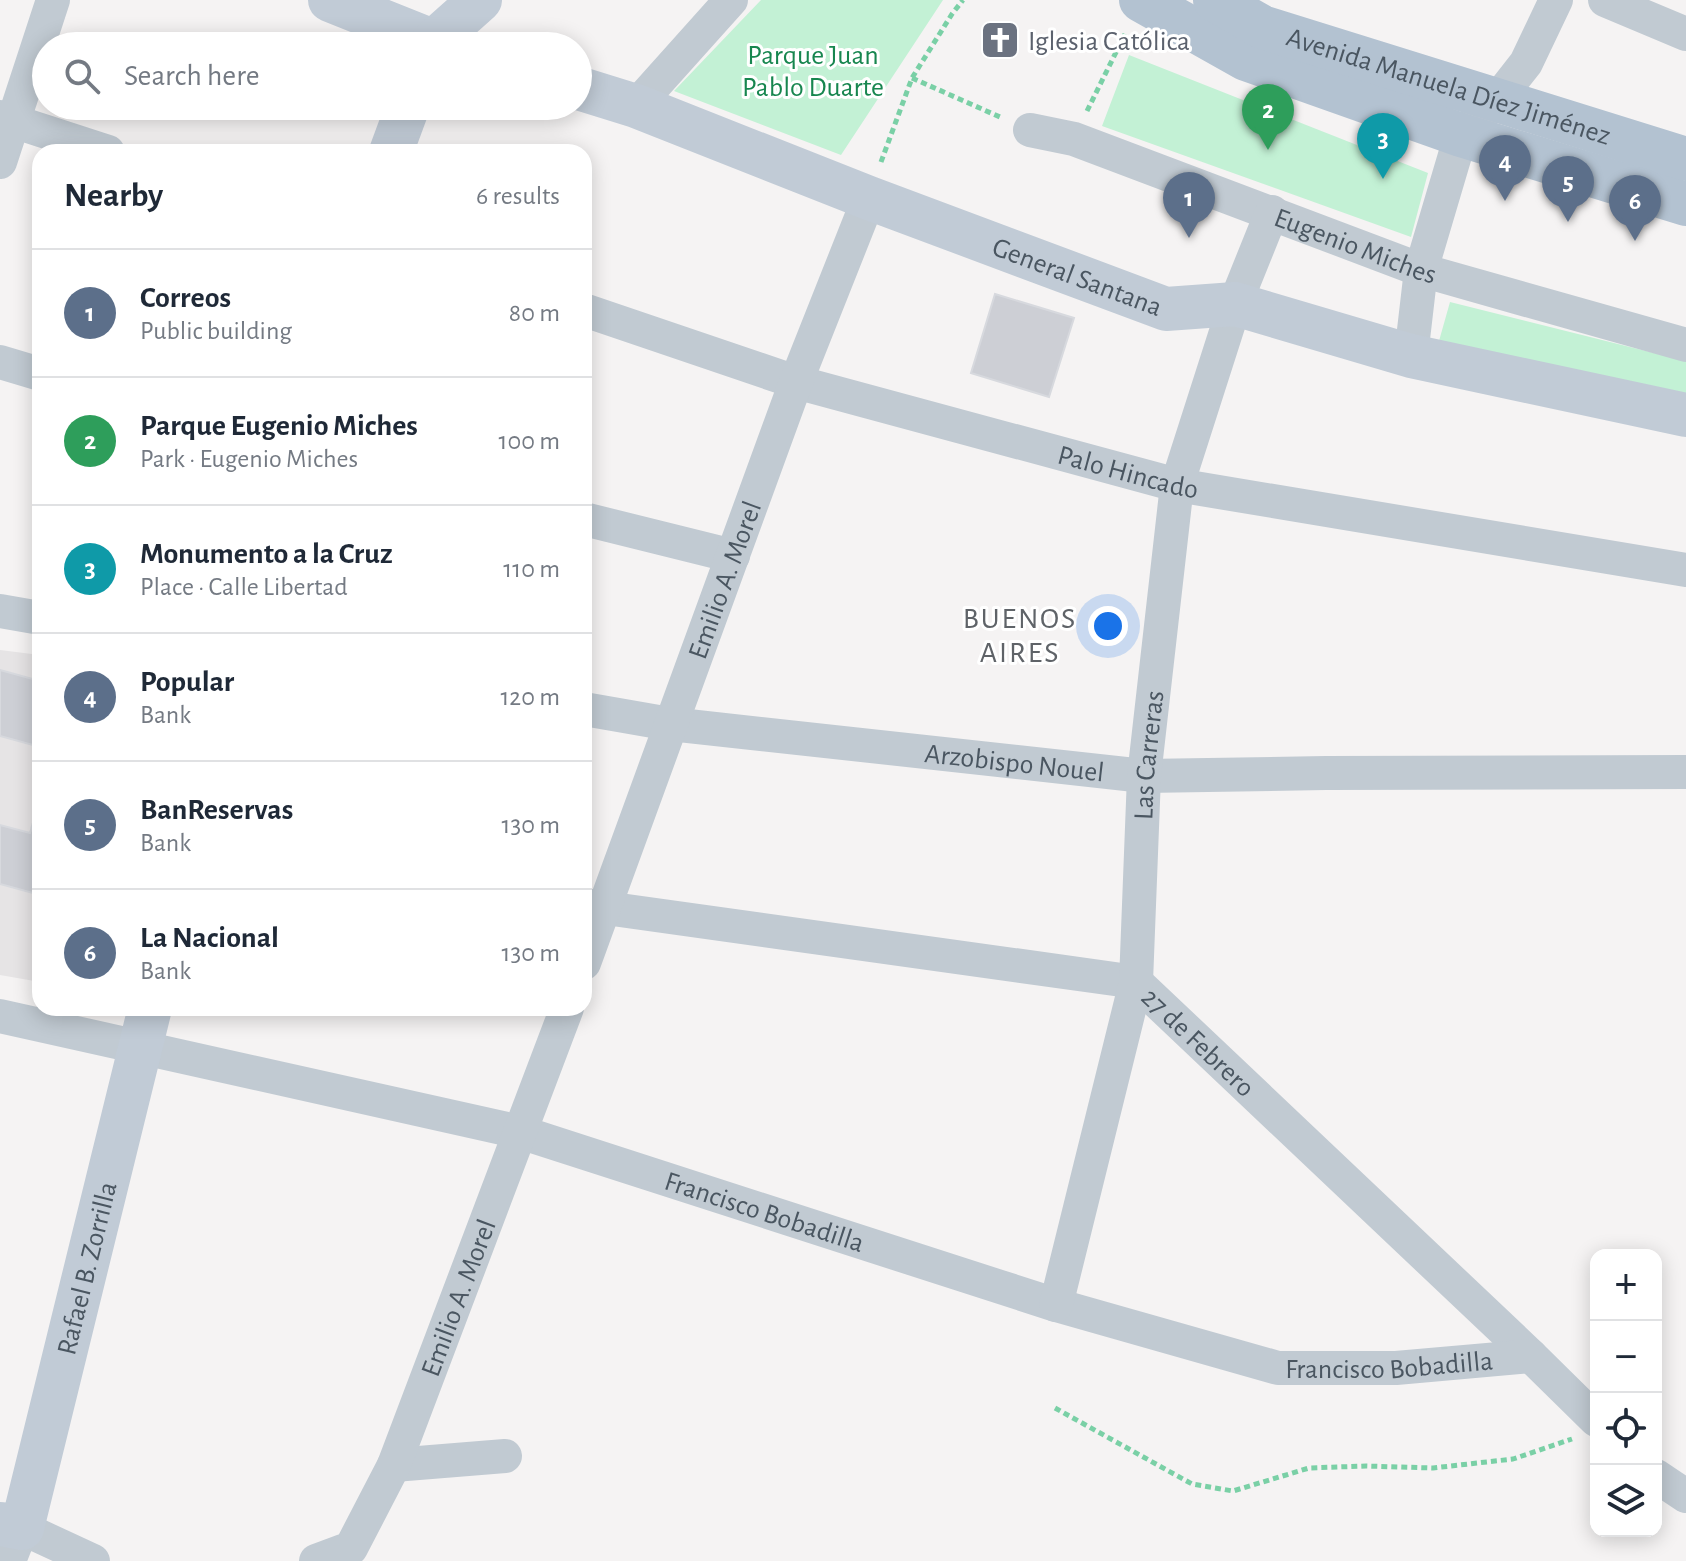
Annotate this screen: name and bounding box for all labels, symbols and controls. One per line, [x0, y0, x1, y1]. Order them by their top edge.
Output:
church icon: Iglesia Católica [979, 19, 1021, 61]
street label: Avenida Manuela Díez Jiménez [1283, 24, 1614, 151]
place label: Iglesia Católica [1028, 28, 1190, 56]
search box [32, 32, 592, 120]
park label: Parque Juan Pablo Duarte [742, 42, 884, 102]
icon: search [60, 54, 104, 98]
text: Search here [124, 61, 260, 91]
pin: 2 [1242, 84, 1294, 150]
pin: 3 [1357, 113, 1409, 179]
pin: 4 [1479, 135, 1531, 201]
pin: 5 [1542, 156, 1594, 222]
pin: 1 [1163, 172, 1215, 238]
pin: 6 [1609, 175, 1661, 241]
text: Nearby [64, 179, 163, 213]
text: 6 results [476, 183, 560, 209]
street label: Eugenio Miches [1270, 204, 1439, 290]
street label: General Santana [988, 233, 1166, 322]
text: Correos [140, 283, 231, 313]
text: 1 [85, 300, 95, 326]
text: 80 m [509, 300, 560, 326]
text: Public building [140, 318, 292, 344]
text: Parque Eugenio Miches [140, 411, 418, 441]
text: 2 [84, 428, 96, 454]
text: 100 m [499, 428, 560, 454]
street label: Palo Hincado [1054, 441, 1200, 504]
text: Park · Eugenio Miches [140, 446, 358, 472]
street label: Emilio A. Morel [684, 498, 767, 663]
text: Monumento a la Cruz [140, 539, 393, 569]
text: 3 [84, 556, 96, 582]
text: 110 m [503, 556, 560, 582]
text: Place · Calle Libertad [140, 574, 348, 600]
district label: BUENOS AIRES [963, 604, 1077, 668]
your location [1088, 606, 1128, 646]
text: Popular [140, 667, 234, 697]
text: 4 [83, 684, 97, 710]
text: 120 m [500, 684, 560, 710]
street label: Las Carreras [1130, 689, 1170, 820]
text: Bank [140, 702, 191, 728]
street label: Arzobispo Nouel [923, 740, 1106, 788]
text: BanReservas [140, 795, 293, 825]
text: 5 [84, 812, 96, 838]
text: 130 m [502, 812, 560, 838]
text: Bank [140, 830, 191, 856]
text: La Nacional [140, 923, 279, 953]
text: 6 [84, 940, 96, 966]
text: 130 m [502, 940, 560, 966]
text: Bank [140, 958, 191, 984]
street label: 27 de Febrero [1136, 983, 1259, 1103]
street label: Francisco Bobadilla [661, 1168, 868, 1258]
street label: Rafael B. Zorrilla [53, 1179, 123, 1358]
street label: Emilio A. Morel [417, 1216, 502, 1381]
map controls [1590, 1249, 1662, 1537]
button: + [1590, 1249, 1662, 1321]
button: − [1590, 1321, 1662, 1393]
street label: Francisco Bobadilla [1285, 1347, 1494, 1385]
button: locate [1590, 1393, 1662, 1465]
button: layers [1590, 1465, 1662, 1537]

